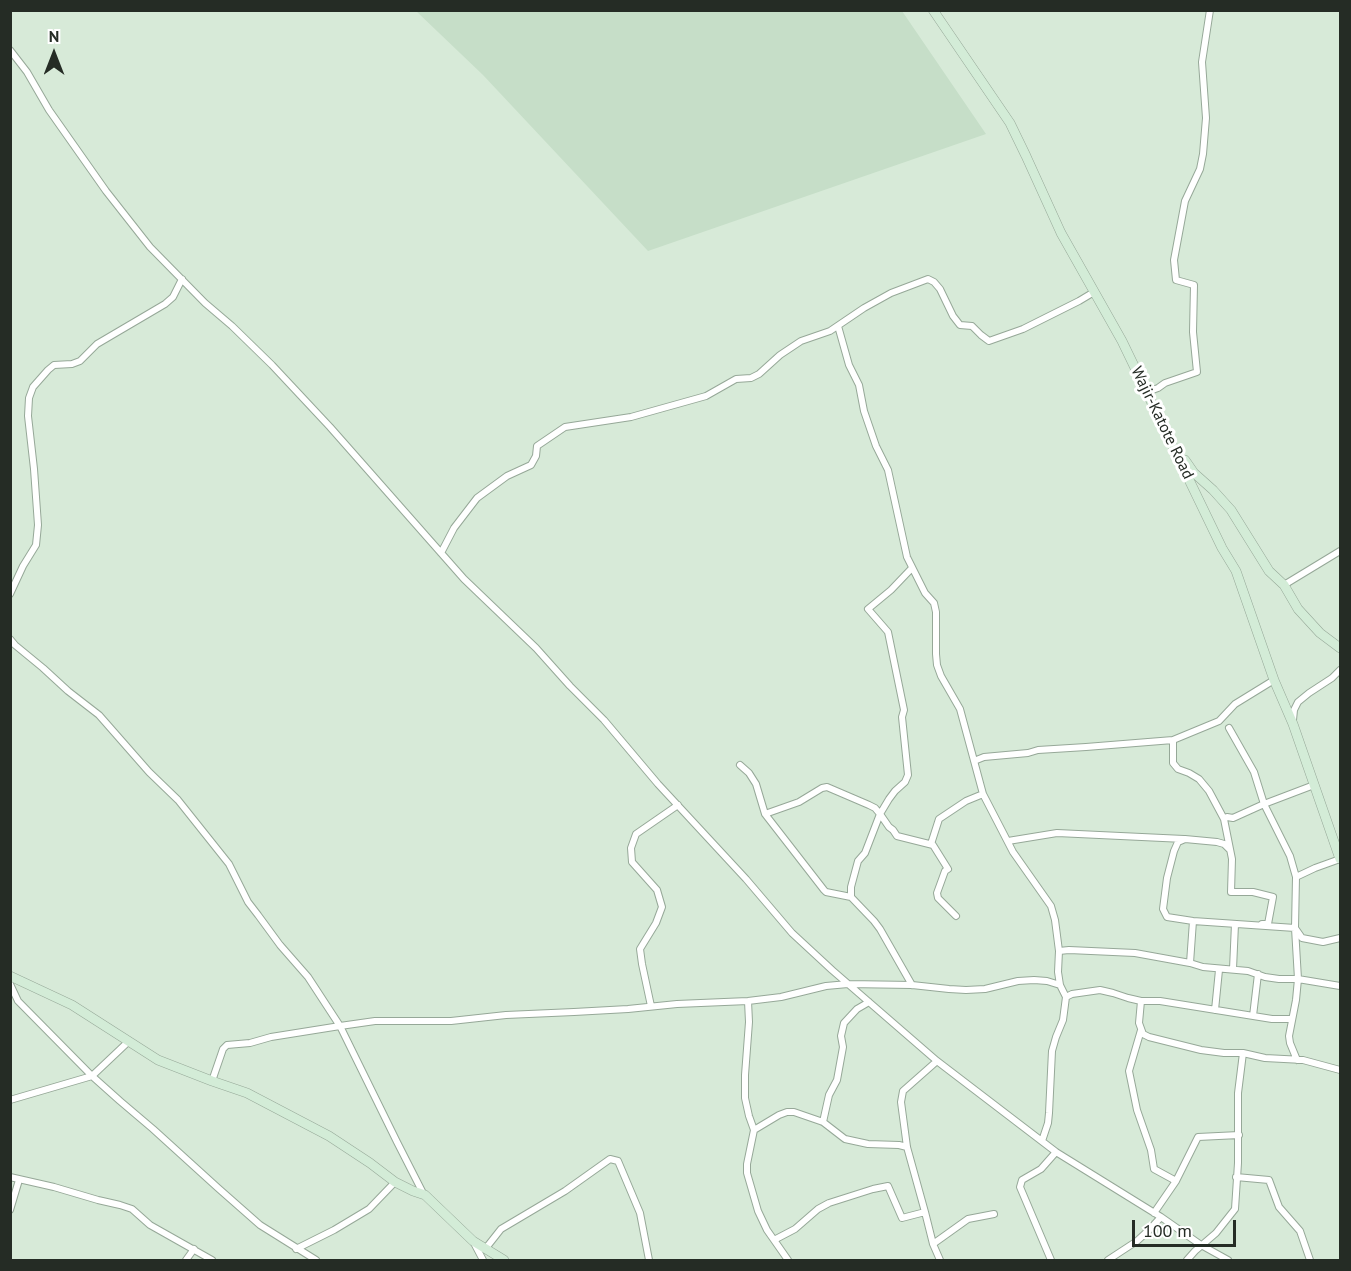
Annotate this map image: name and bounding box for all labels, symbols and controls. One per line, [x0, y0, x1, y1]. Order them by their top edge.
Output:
north arrow [24, 24, 84, 84]
text: N [49, 26, 59, 46]
street label: Wajir-Katote Road [1126, 364, 1198, 482]
scale bar [1135, 1208, 1238, 1246]
text: 100 m [1143, 1219, 1192, 1242]

